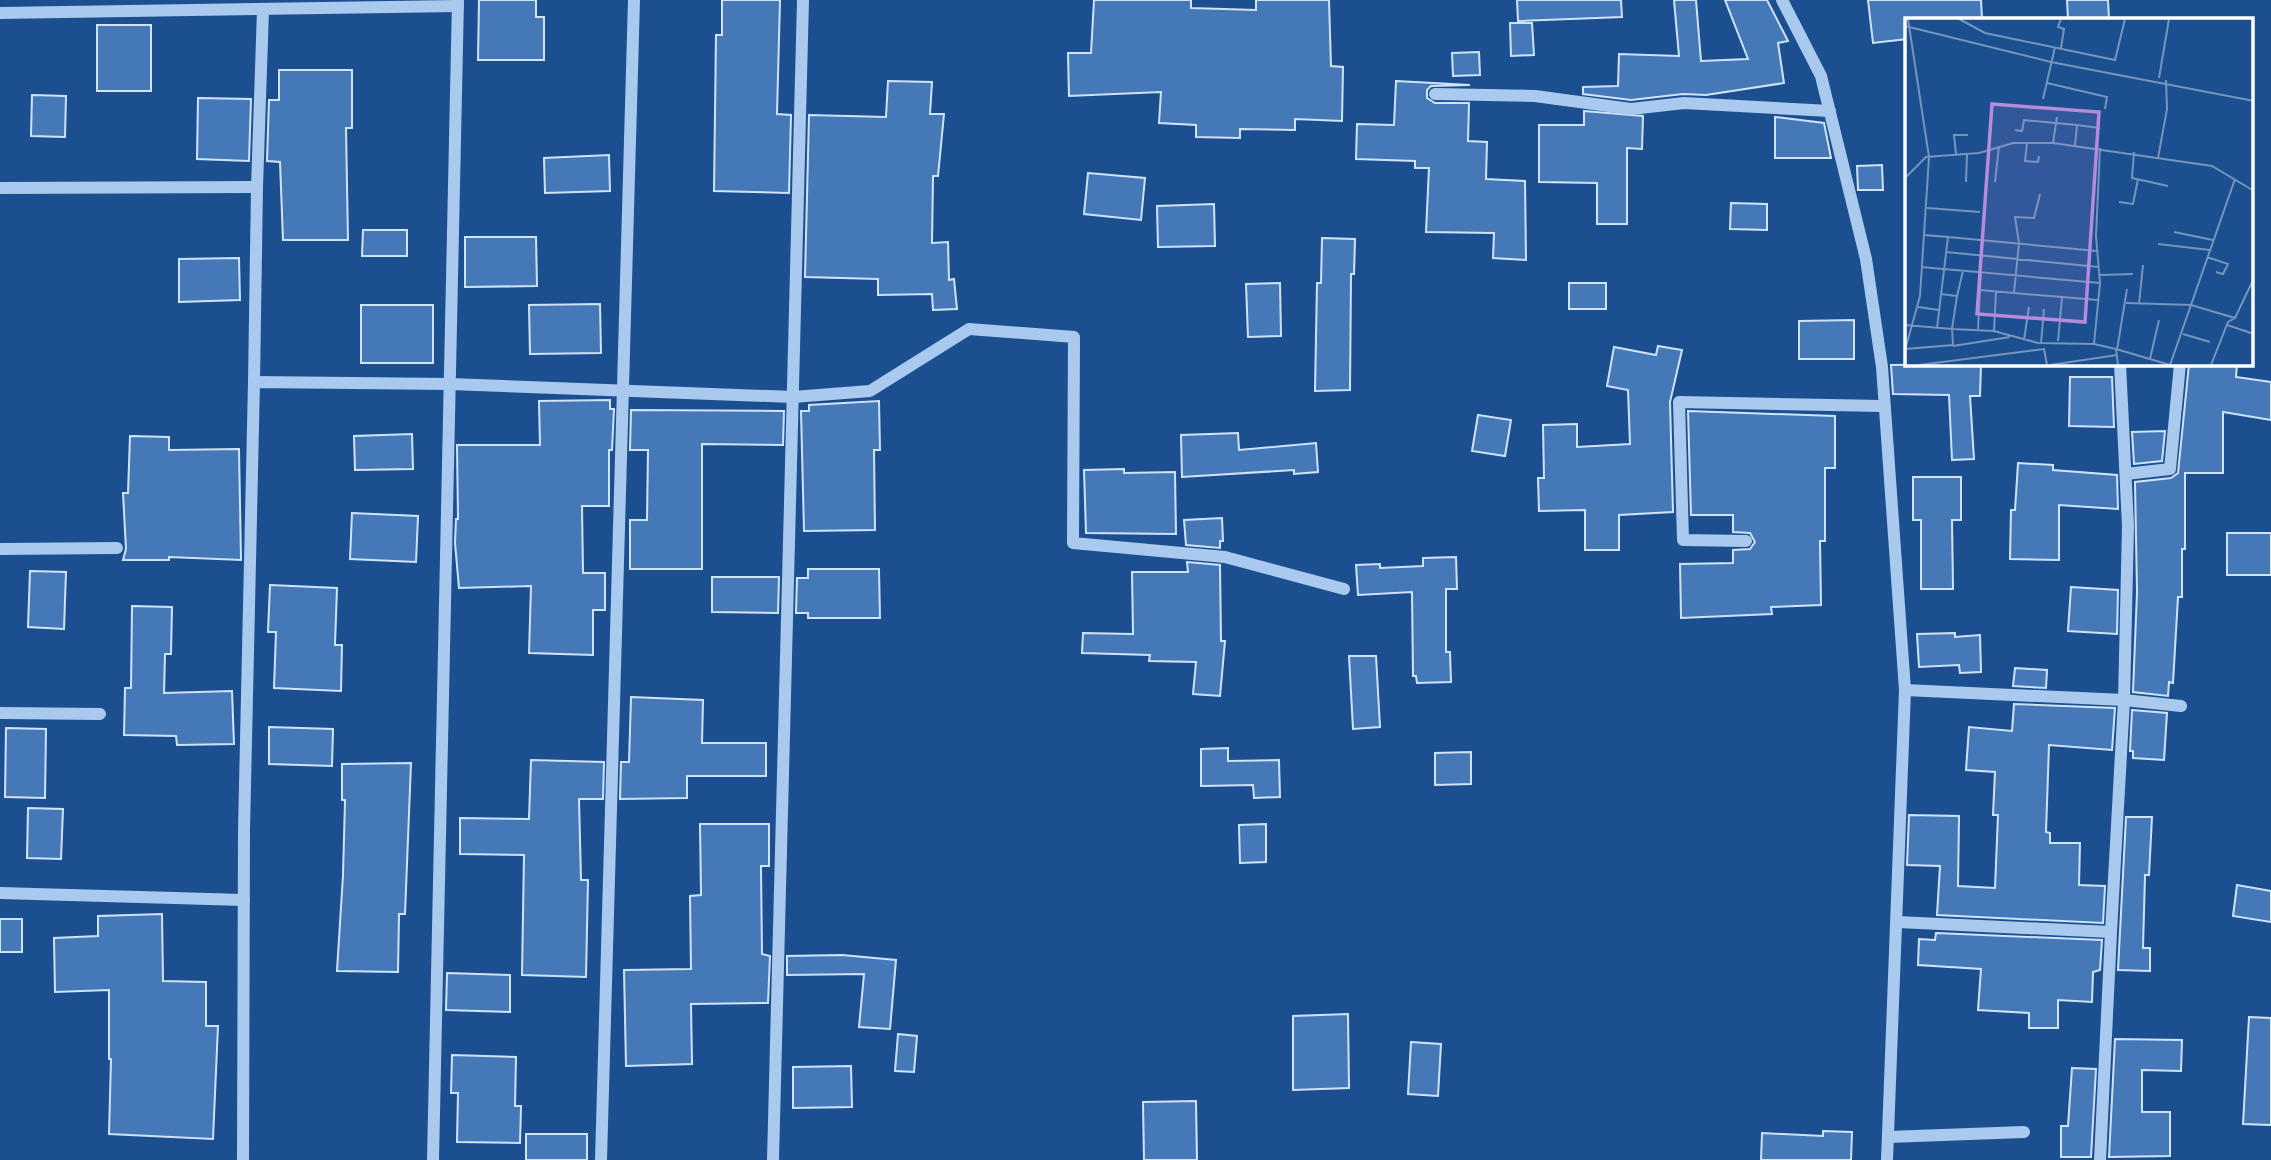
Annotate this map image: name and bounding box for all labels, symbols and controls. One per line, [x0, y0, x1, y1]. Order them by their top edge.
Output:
inset map [1905, 18, 2254, 366]

